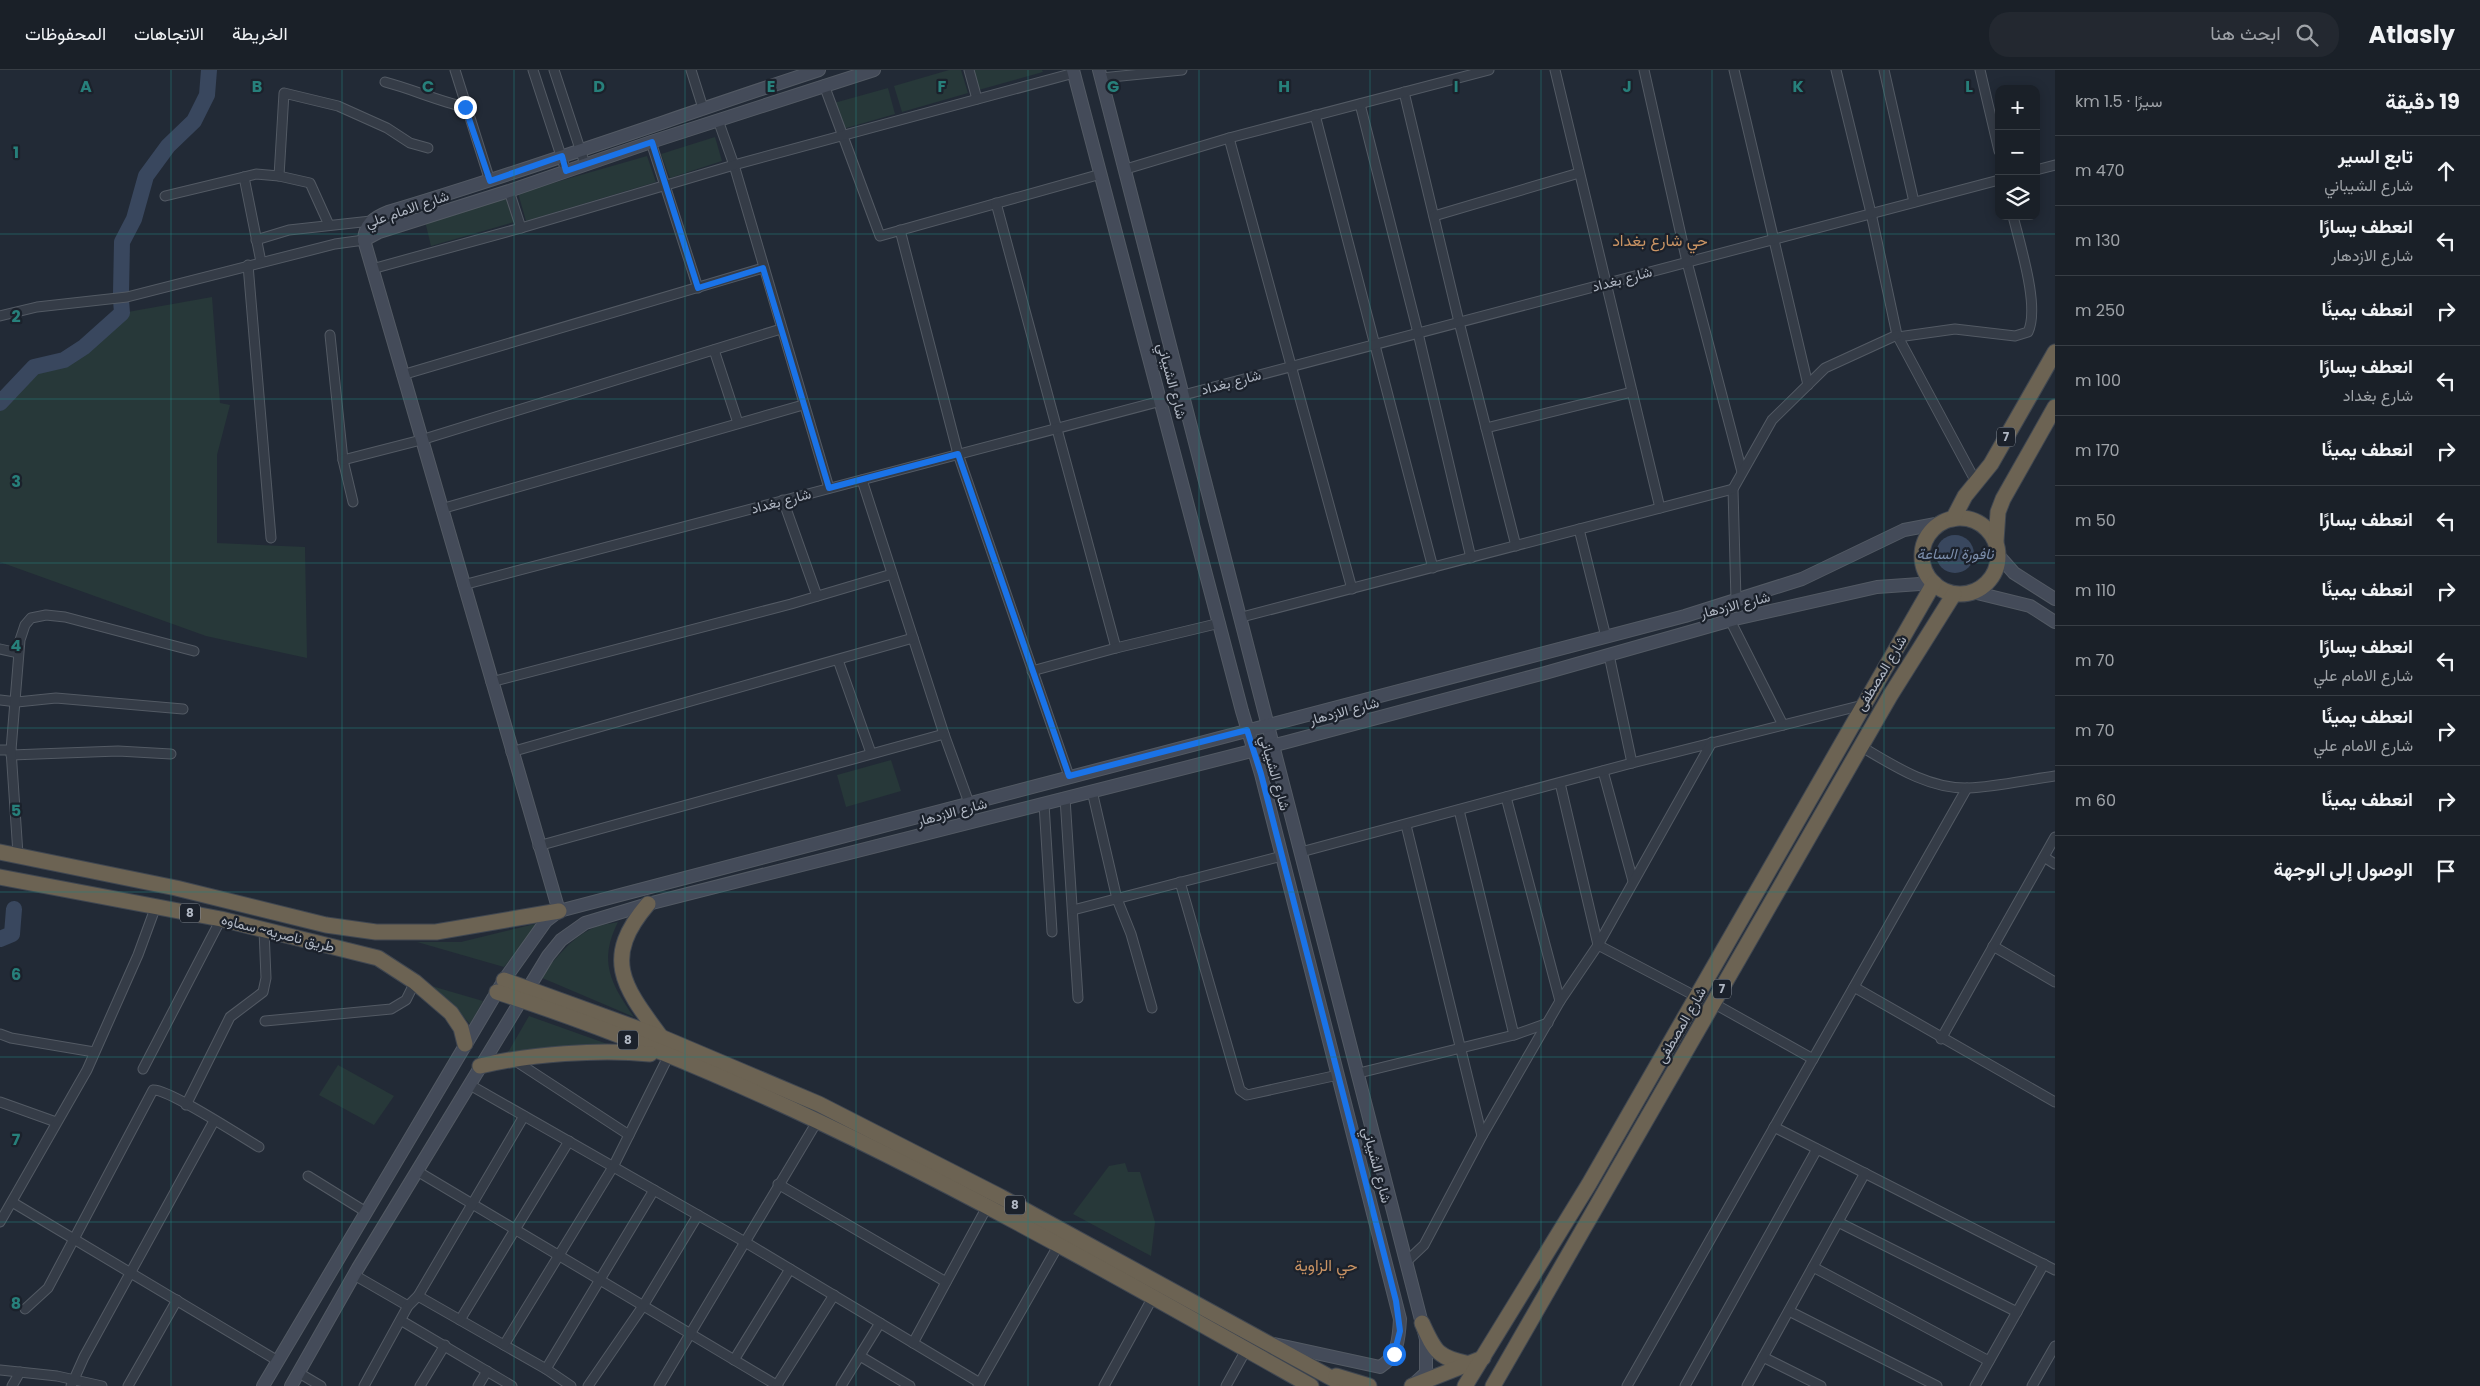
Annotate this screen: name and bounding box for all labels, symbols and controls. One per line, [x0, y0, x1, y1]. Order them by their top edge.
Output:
search box [1989, 12, 2339, 57]
text: Atlasly [2369, 18, 2455, 51]
text: ابحث هنا [2210, 20, 2281, 47]
text: المحفوظات [25, 21, 106, 46]
text: الاتجاهات [134, 21, 204, 46]
text: الخريطة [232, 21, 288, 46]
icon: search [2293, 21, 2321, 49]
text: A [80, 75, 92, 98]
text: B [252, 75, 262, 98]
text: C [422, 75, 434, 98]
text: D [593, 75, 605, 98]
text: E [767, 75, 775, 98]
text: F [938, 75, 947, 98]
text: G [1107, 75, 1119, 98]
text: H [1278, 75, 1290, 98]
text: I [1454, 75, 1458, 98]
text: J [1622, 75, 1632, 98]
text: K [1792, 75, 1804, 98]
text: L [1965, 75, 1973, 98]
map controls [1995, 85, 2040, 220]
button: + [1995, 85, 2040, 130]
text: 19 دقيقة [2385, 87, 2460, 116]
text: سيرًا · 1.5 km [2075, 90, 2162, 113]
route end [454, 96, 477, 119]
button: − [1995, 130, 2040, 175]
text: 1 [13, 141, 19, 164]
text: تابع السير [2338, 143, 2413, 170]
icon: ahead [2432, 157, 2460, 185]
text: 470 m [2075, 159, 2125, 182]
text: شارع الشيباني [2324, 174, 2413, 197]
button: layers [1995, 175, 2040, 220]
street label: شارع الامام علي [363, 185, 452, 235]
text: انعطف يسارًا [2319, 213, 2413, 240]
icon: left [2432, 227, 2460, 255]
district label: حي شارع بغداد [1612, 229, 1708, 254]
text: 130 m [2075, 229, 2120, 252]
text: شارع الازدهار [2331, 244, 2413, 267]
street label: شارع بغداد [1590, 261, 1655, 298]
text: انعطف يمينًا [2321, 296, 2413, 323]
icon: right [2432, 297, 2460, 325]
text: 250 m [2075, 299, 2125, 322]
text: 2 [11, 305, 21, 328]
street label: شارع الشيباني [1150, 341, 1192, 422]
text: انعطف يسارًا [2319, 353, 2413, 380]
street label: شارع بغداد [1199, 364, 1264, 401]
icon: left [2432, 367, 2460, 395]
text: 100 m [2075, 369, 2121, 392]
text: شارع بغداد [2343, 384, 2413, 407]
road number: 7 [1997, 428, 2015, 447]
text: انعطف يمينًا [2321, 436, 2413, 463]
icon: right [2432, 437, 2460, 465]
text: 170 m [2075, 439, 2120, 462]
text: 3 [11, 470, 21, 493]
street label: شارع بغداد [749, 483, 814, 520]
text: انعطف يسارًا [2319, 506, 2413, 533]
icon: left [2432, 507, 2460, 535]
text: 50 m [2075, 509, 2116, 532]
water label: نافورة الساعة [1916, 543, 1994, 564]
text: انعطف يمينًا [2321, 576, 2413, 603]
icon: right [2432, 577, 2460, 605]
text: 110 m [2075, 579, 2116, 602]
street label: شارع الازدهار [1697, 587, 1772, 625]
street label: شارع المصطفى [1851, 632, 1912, 715]
text: انعطف يسارًا [2319, 633, 2413, 660]
text: 4 [11, 634, 22, 657]
icon: left [2432, 647, 2460, 675]
text: 70 m [2075, 649, 2115, 672]
text: شارع الامام علي [2313, 664, 2413, 687]
street label: شارع الازدهار [1306, 692, 1381, 731]
text: انعطف يمينًا [2321, 703, 2413, 730]
icon: right [2432, 717, 2460, 745]
text: 70 m [2075, 719, 2115, 742]
street label: شارع الشيباني [1253, 733, 1295, 814]
text: شارع الامام علي [2313, 734, 2413, 757]
text: انعطف يمينًا [2321, 786, 2413, 813]
icon: right [2432, 787, 2460, 815]
text: 60 m [2075, 789, 2116, 812]
street label: شارع الازدهار [914, 793, 989, 832]
text: 5 [11, 799, 21, 822]
text: الوصول إلى الوجهة [2274, 856, 2413, 883]
icon: arrive [2432, 857, 2460, 885]
road number: 8 [180, 904, 200, 922]
street label: طريق ناصريه~ سماوه [219, 909, 337, 957]
text: 6 [11, 963, 21, 986]
road number: 7 [1713, 980, 1731, 999]
street label: شارع المصطفى [1651, 983, 1712, 1067]
road number: 8 [618, 1030, 638, 1050]
street label: شارع الشيباني [1355, 1125, 1397, 1206]
text: 7 [12, 1128, 21, 1151]
road number: 8 [1005, 1196, 1025, 1214]
district label: حي الزاوية [1295, 1254, 1358, 1279]
text: 8 [11, 1292, 21, 1315]
route start [1383, 1343, 1406, 1366]

